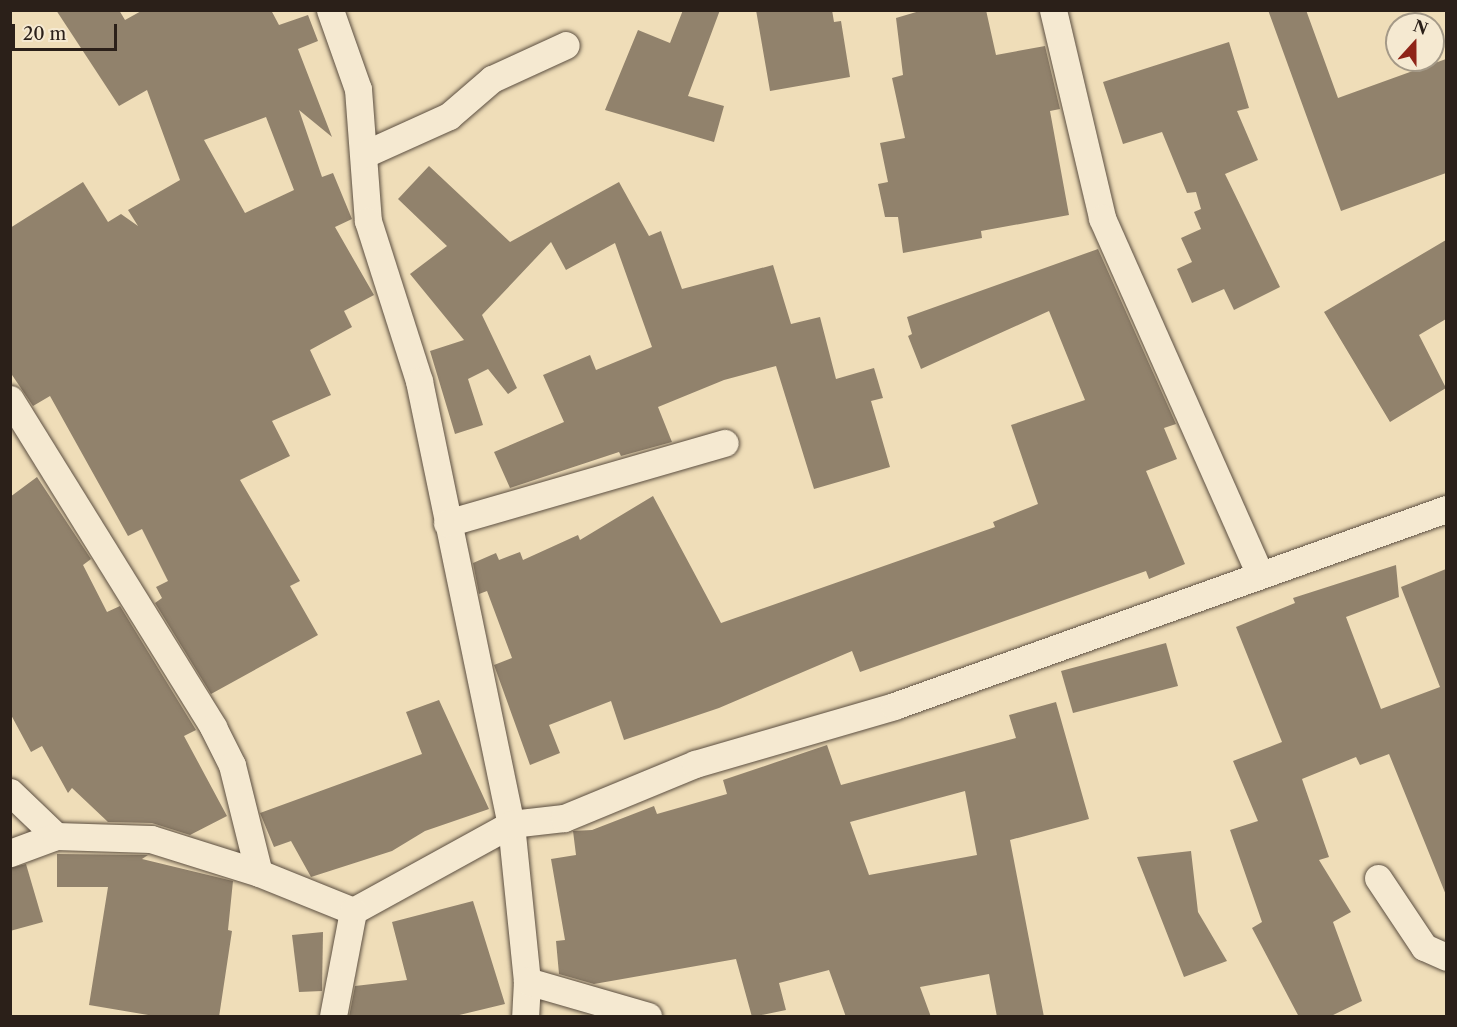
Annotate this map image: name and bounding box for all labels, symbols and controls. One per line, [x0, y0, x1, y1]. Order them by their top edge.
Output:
scale bar [15, 12, 120, 50]
north arrow [1385, 12, 1445, 72]
text: N [1411, 15, 1431, 39]
text: 20 m [23, 23, 66, 45]

